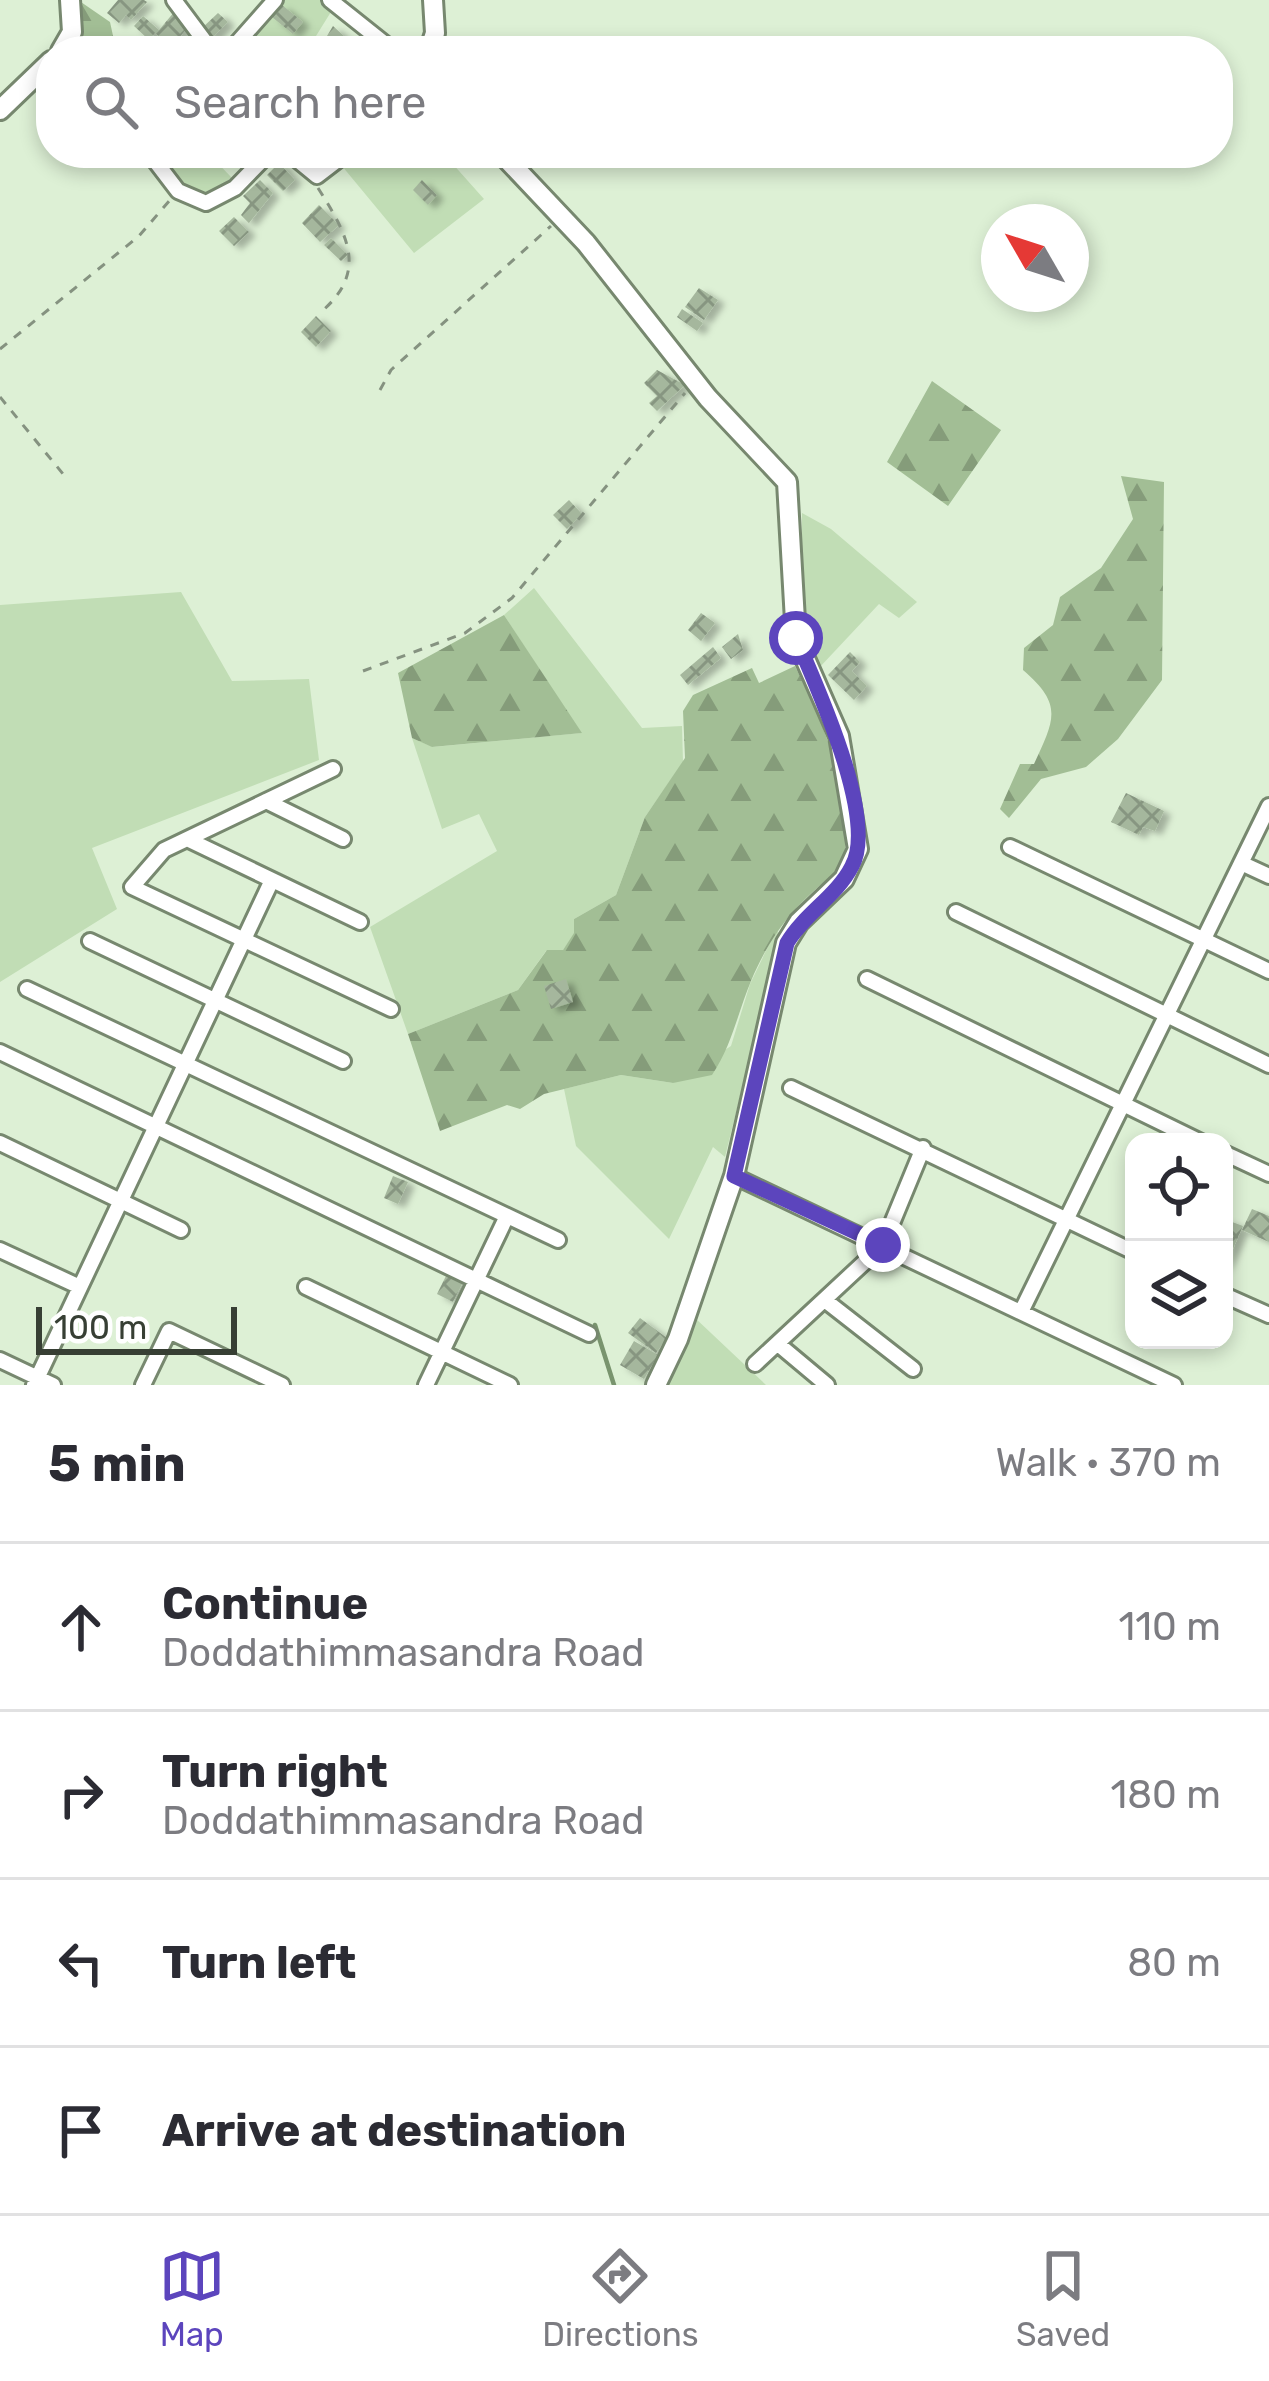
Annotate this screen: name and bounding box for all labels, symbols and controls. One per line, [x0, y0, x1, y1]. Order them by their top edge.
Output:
search box [36, 36, 1233, 168]
icon: search [78, 69, 144, 135]
text: Search here [174, 76, 426, 129]
north arrow [981, 204, 1089, 312]
route start [769, 611, 823, 665]
map controls [1125, 1133, 1233, 1349]
button: locate [1125, 1133, 1233, 1241]
route end [856, 1218, 910, 1272]
button: layers [1125, 1241, 1233, 1349]
scale bar [36, 1301, 237, 1354]
text: 100 m [54, 1308, 147, 1347]
text: 5 min [48, 1433, 186, 1494]
text: Walk · 370 m [995, 1440, 1221, 1486]
text: Continue [162, 1577, 368, 1630]
icon: ahead [48, 1594, 114, 1660]
text: 110 m [1119, 1604, 1221, 1650]
text: Doddathimmasandra Road [162, 1630, 645, 1676]
text: Turn right [162, 1745, 388, 1798]
icon: right [48, 1762, 114, 1828]
text: 180 m [1111, 1772, 1221, 1818]
text: Doddathimmasandra Road [162, 1798, 645, 1844]
icon: left [48, 1930, 114, 1996]
text: Turn left [162, 1936, 356, 1989]
text: 80 m [1127, 1940, 1221, 1986]
icon: arrive [48, 2098, 114, 2164]
text: Arrive at destination [162, 2104, 627, 2157]
tab: Map [159, 2243, 225, 2354]
tab: Directions [542, 2243, 699, 2354]
tab: Saved [1016, 2243, 1110, 2354]

